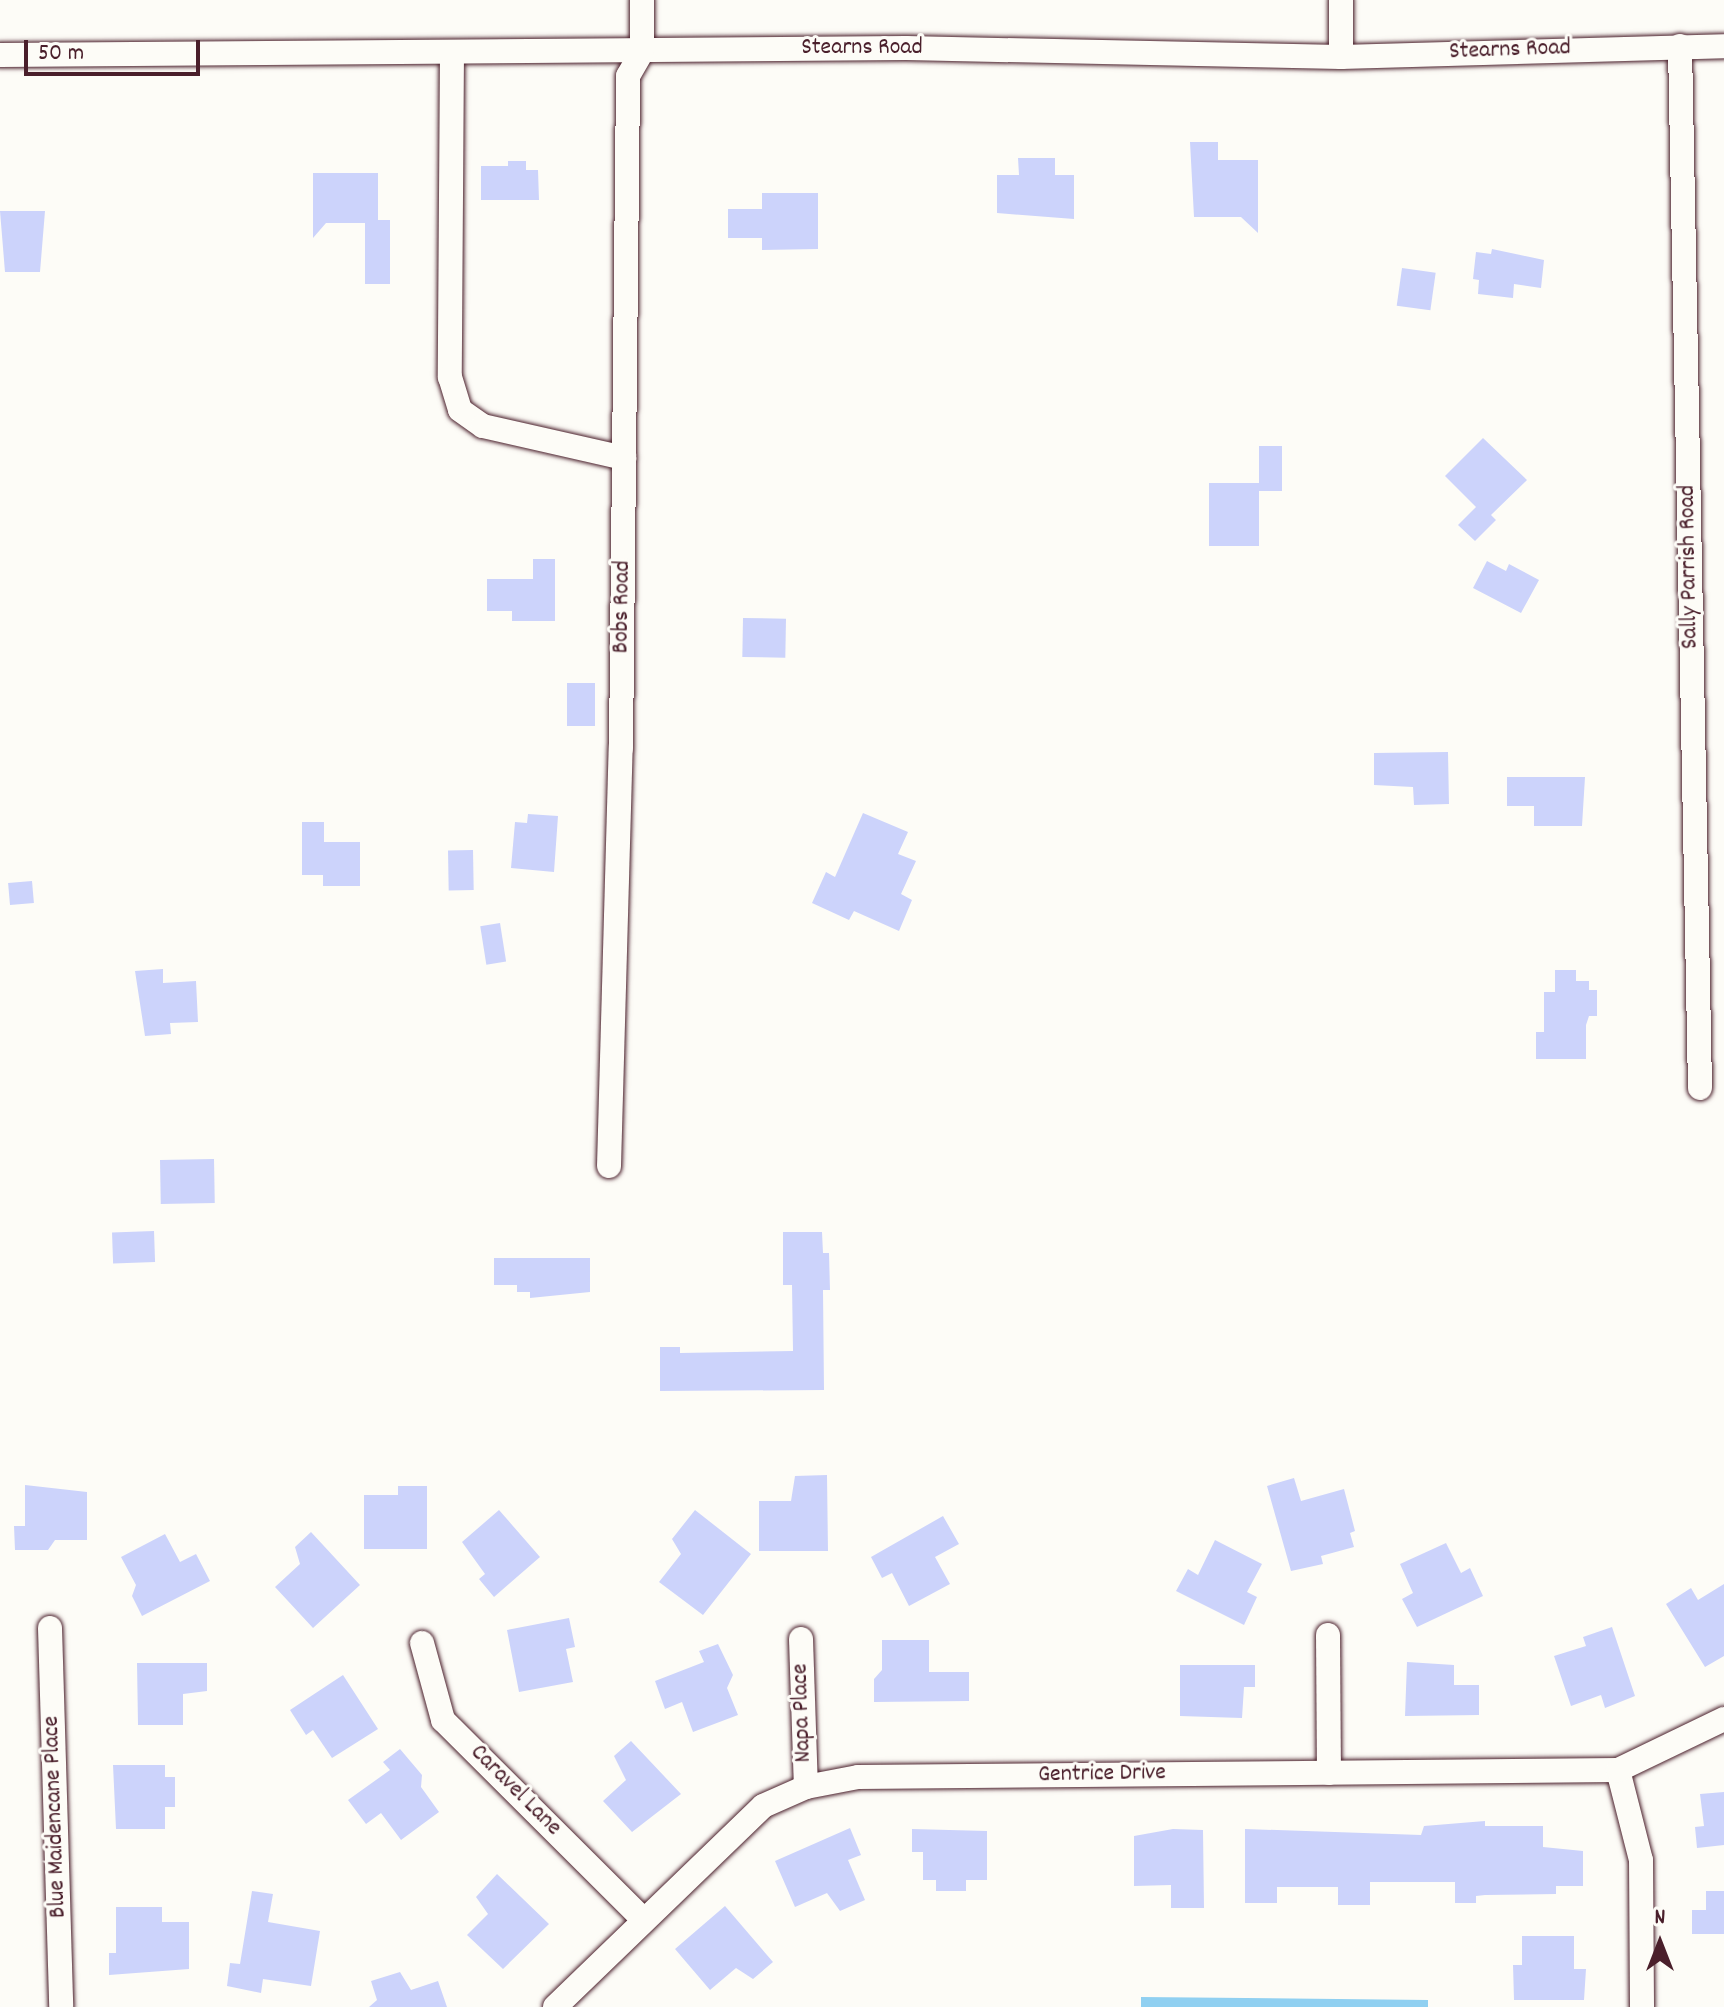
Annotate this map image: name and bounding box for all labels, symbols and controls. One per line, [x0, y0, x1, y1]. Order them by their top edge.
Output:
scale bar [28, 24, 204, 74]
street label: Stearns Road [1449, 34, 1571, 68]
street label: Stearns Road [801, 35, 923, 63]
text: 50 m [38, 37, 84, 71]
street label: Sally Parrish Road [1674, 485, 1706, 649]
street label: Bobs Road [608, 560, 638, 654]
street label: Napa Place [787, 1663, 819, 1763]
street label: Blue Maidencane Place [38, 1715, 74, 1919]
street label: Caravel Lane [463, 1739, 567, 1843]
street label: Gentrice Drive [1038, 1759, 1166, 1791]
north arrow [1620, 1903, 1700, 1983]
text: N [1655, 1903, 1665, 1934]

